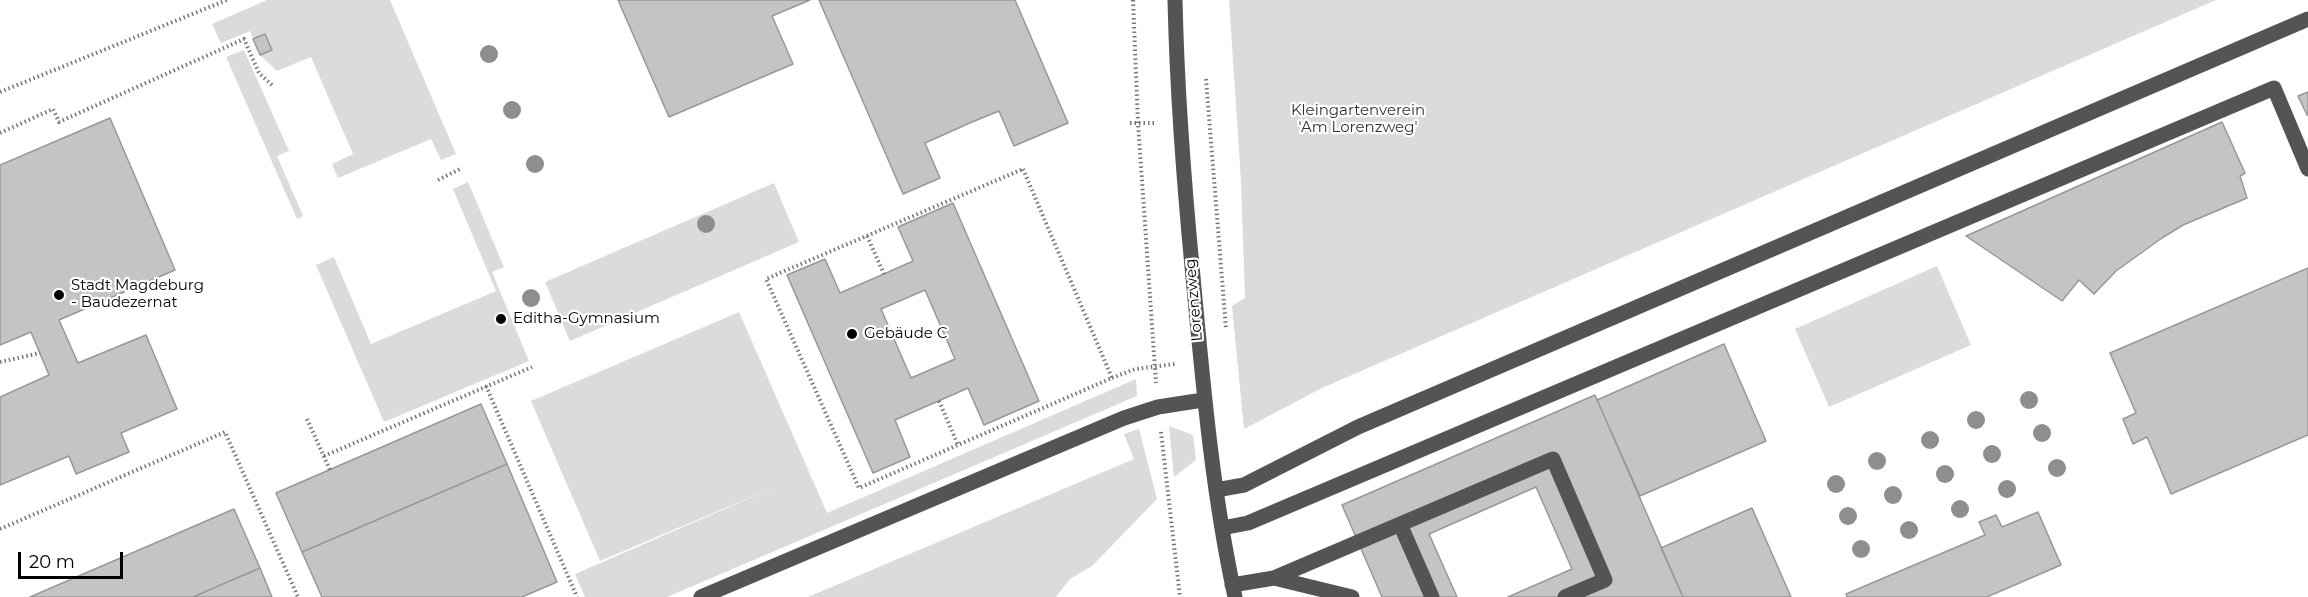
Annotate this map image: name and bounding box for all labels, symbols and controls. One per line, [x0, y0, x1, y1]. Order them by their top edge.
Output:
park label: Kleingartenverein 'Am Lorenzweg' [1291, 102, 1425, 137]
street label: Lorenzweg [1181, 258, 1207, 342]
place label: Stadt Magdeburg - Baudezernat [71, 277, 204, 312]
marker: Stadt Magdeburg - Baudezernat [52, 288, 66, 302]
place label: Editha-Gymnasium [513, 310, 660, 328]
marker: Editha-Gymnasium [494, 312, 508, 326]
place label: Gebäude C [864, 325, 947, 343]
marker: Gebäude C [845, 327, 859, 341]
scale bar [21, 540, 126, 578]
text: 20 m [29, 551, 75, 573]

